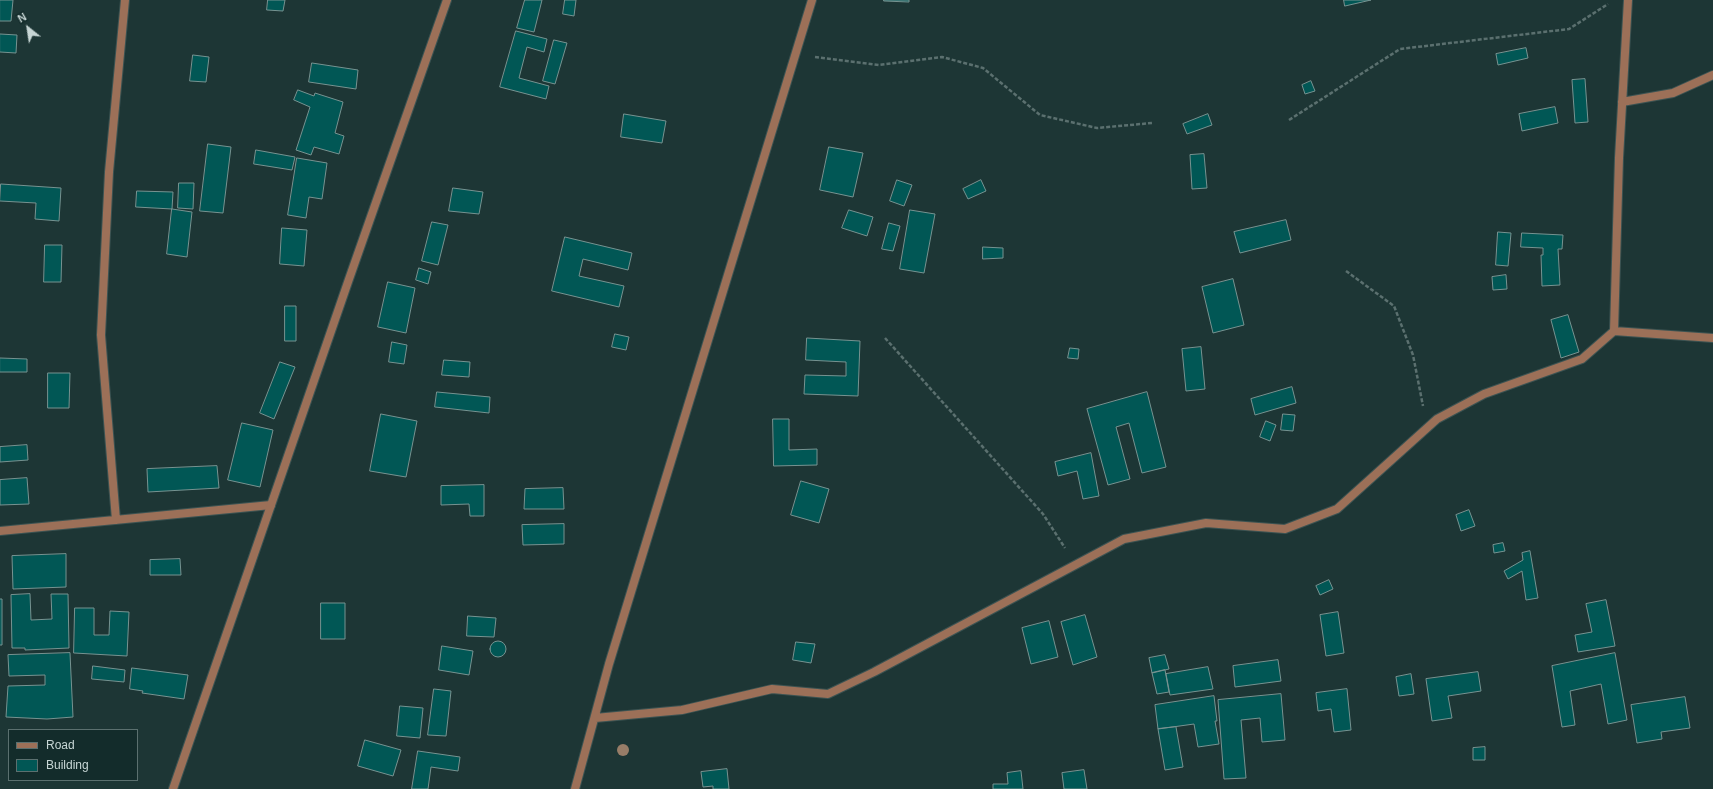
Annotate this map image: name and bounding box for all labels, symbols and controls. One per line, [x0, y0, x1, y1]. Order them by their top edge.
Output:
north arrow [8, 8, 48, 48]
text: N [16, 10, 28, 25]
legend [8, 729, 138, 781]
text: Road [46, 738, 75, 752]
text: Building [46, 758, 89, 772]

